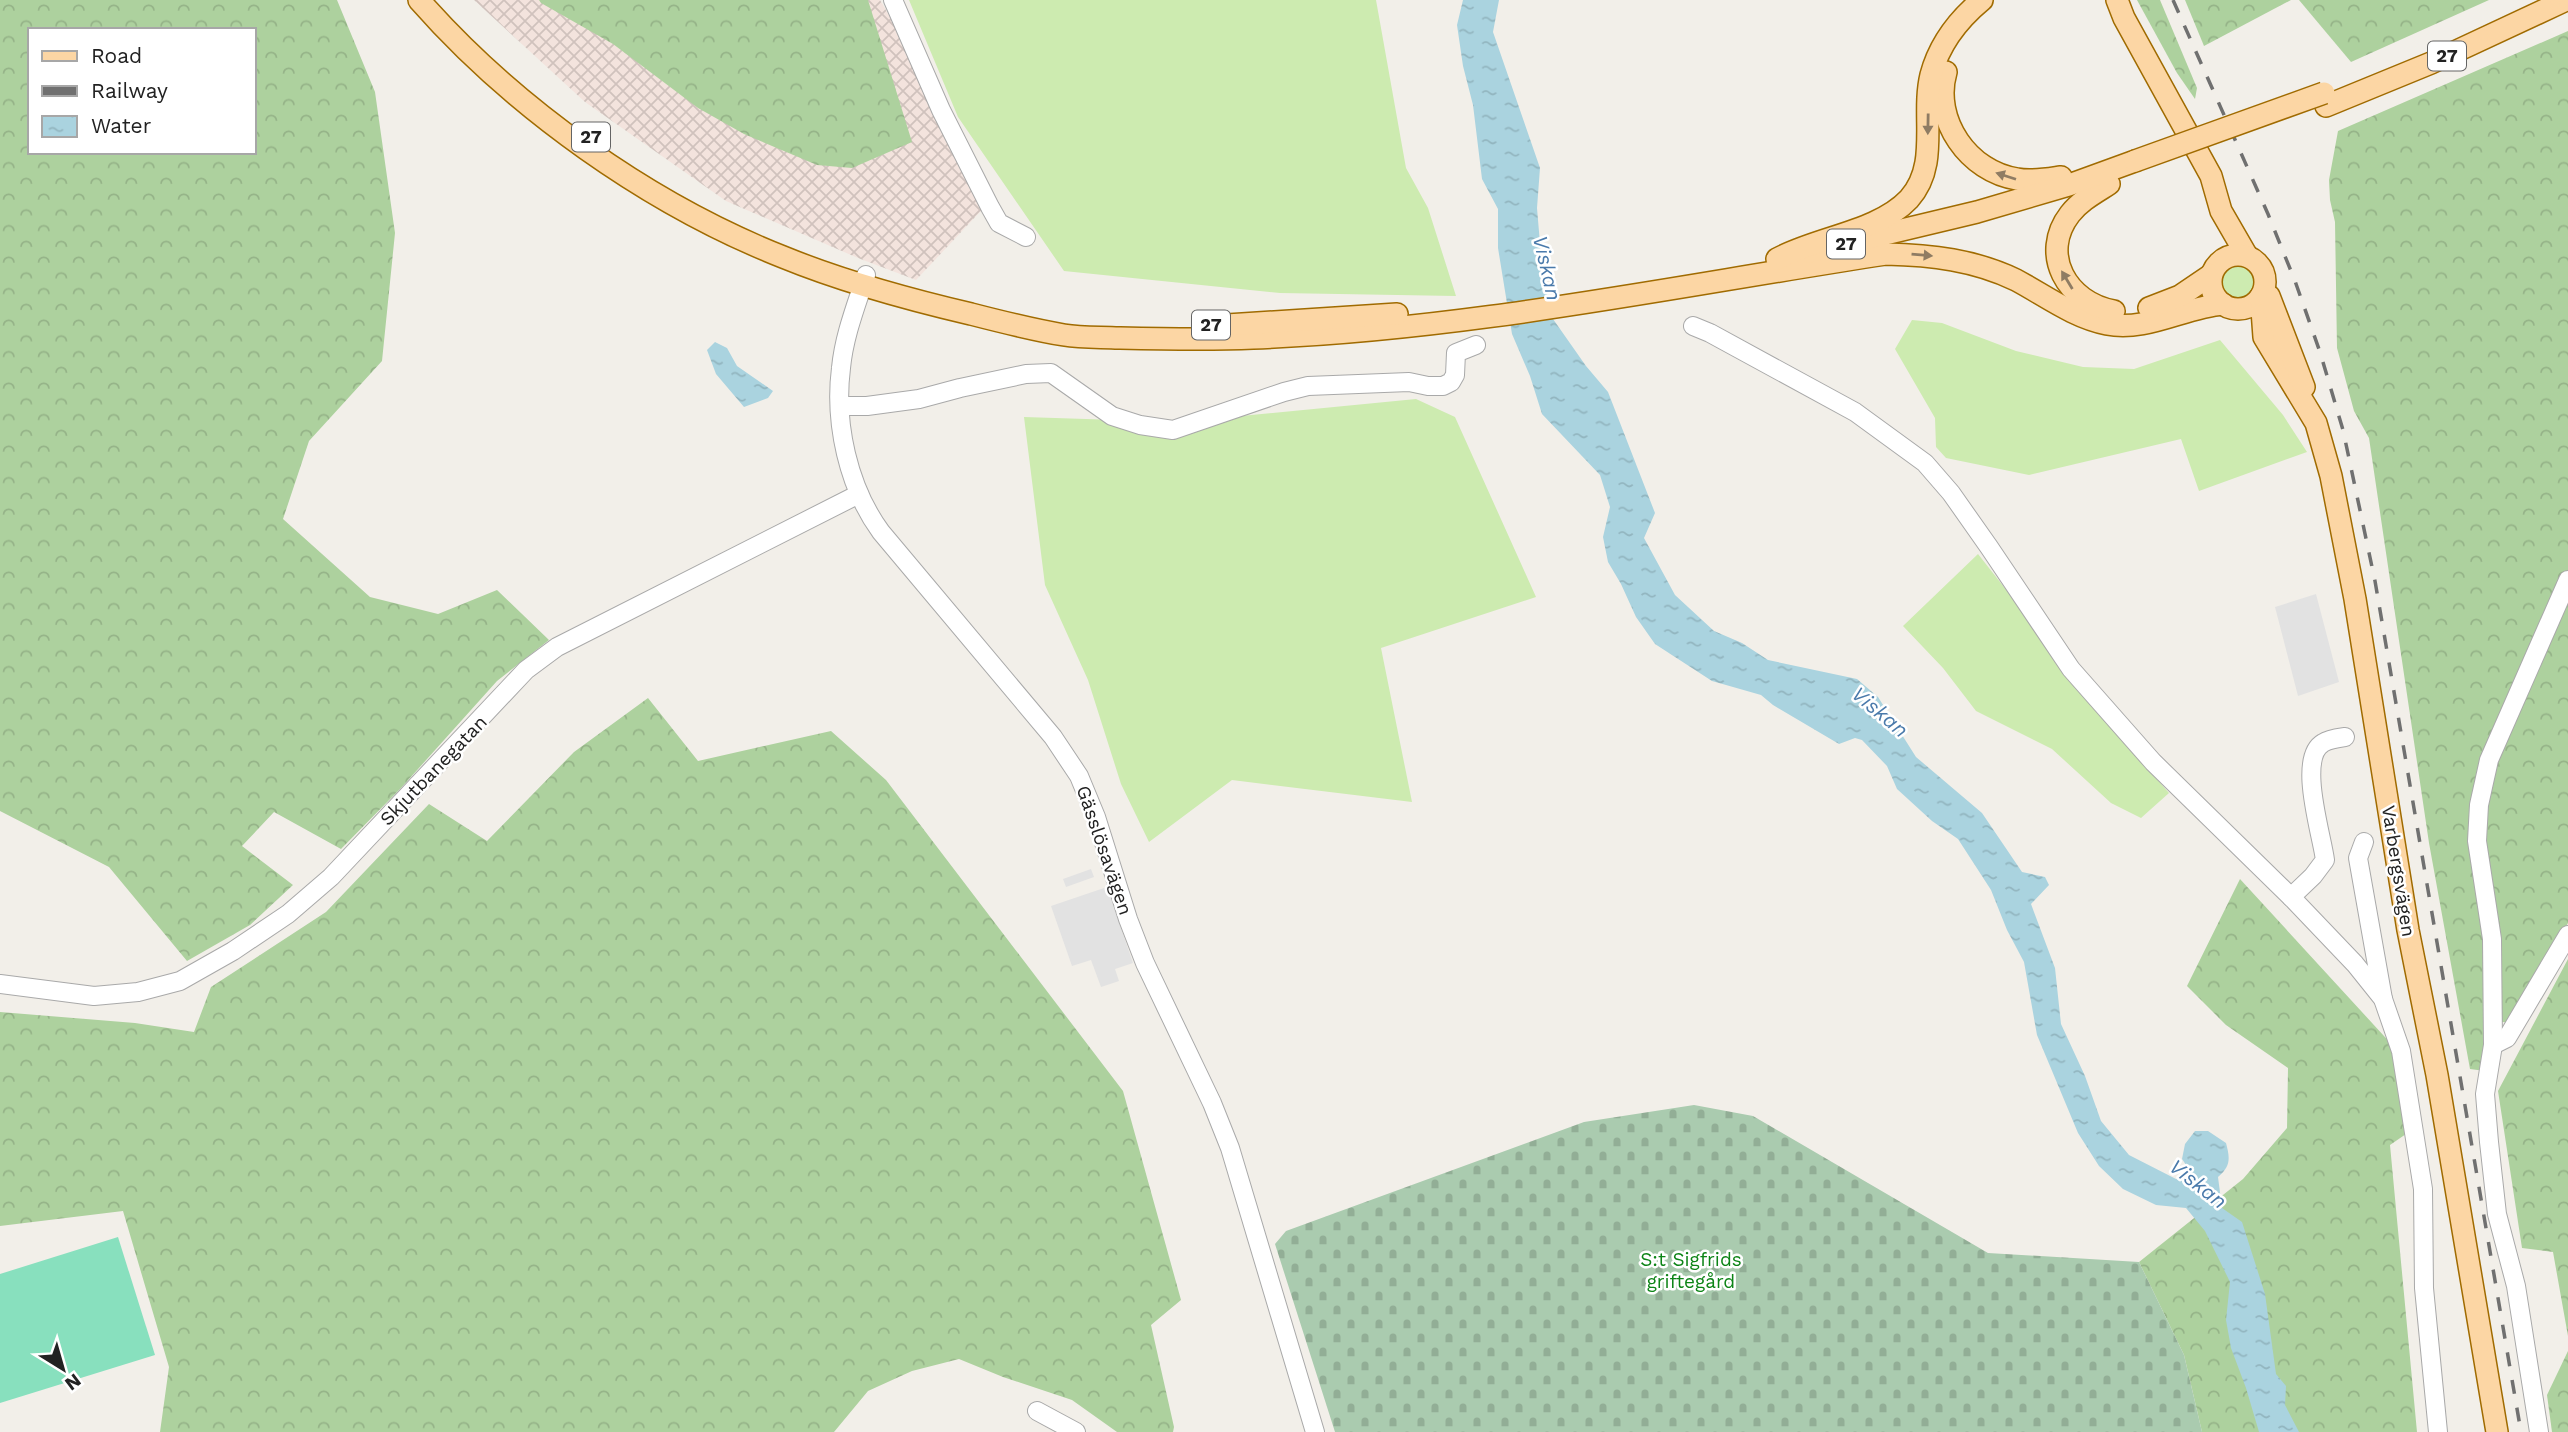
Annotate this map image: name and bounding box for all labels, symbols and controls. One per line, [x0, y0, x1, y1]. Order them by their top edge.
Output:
legend [28, 28, 256, 154]
road number: 27 [2428, 42, 2466, 70]
text: Road [91, 43, 142, 68]
text: Railway [91, 78, 168, 103]
text: Water [91, 113, 152, 138]
one-way arrow [1923, 114, 1934, 136]
road number: 27 [572, 122, 610, 152]
one-way arrow [1995, 170, 2016, 181]
road number: 27 [1827, 230, 1865, 258]
water label: Viskan [1528, 233, 1567, 303]
one-way arrow [1911, 250, 1933, 261]
one-way arrow [2061, 270, 2074, 290]
road number: 27 [1192, 310, 1230, 340]
water label: Viskan [1847, 681, 1914, 742]
street label: Skjutbanegatan [375, 711, 492, 830]
street label: Gässlösavägen [1072, 782, 1137, 918]
street label: Varbergsvägen [2377, 804, 2420, 939]
water label: Viskan [2165, 1153, 2232, 1214]
park label: S:t Sigfrids griftegård [1640, 1248, 1742, 1293]
north arrow [28, 1334, 98, 1404]
text: N [60, 1369, 85, 1396]

